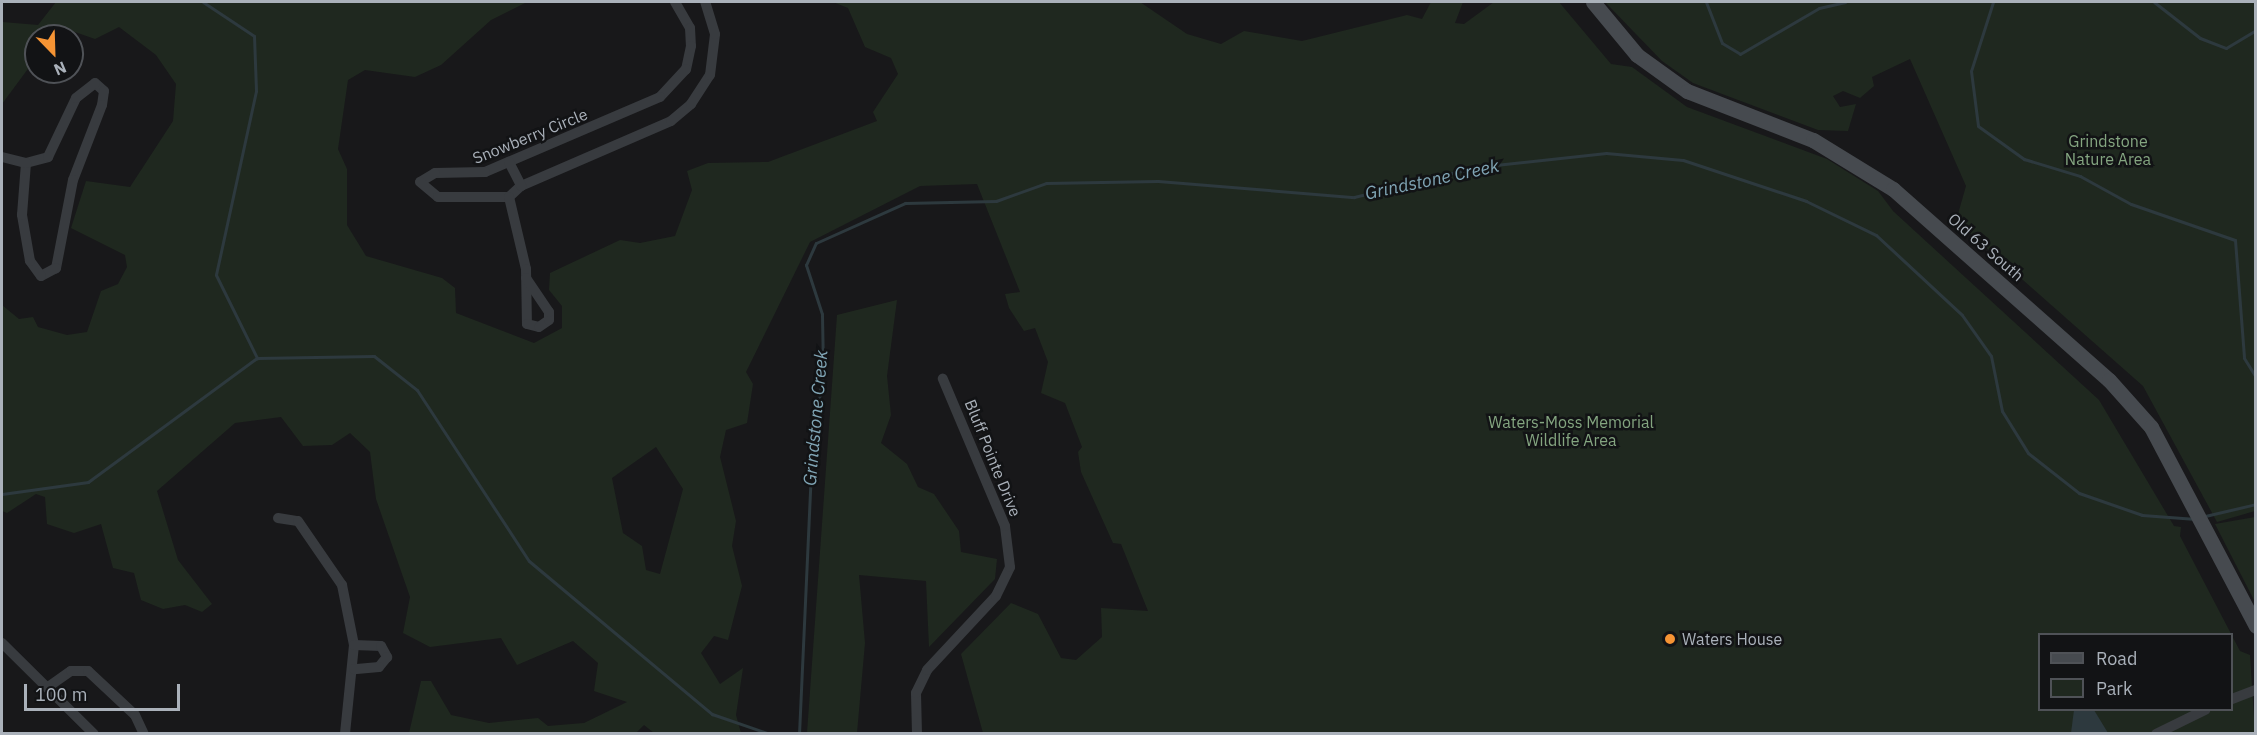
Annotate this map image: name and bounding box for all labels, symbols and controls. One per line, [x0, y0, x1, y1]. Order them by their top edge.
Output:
north arrow [24, 24, 84, 84]
text: N [51, 57, 69, 80]
street label: Snowberry Circle [470, 104, 590, 168]
park label: Grindstone Nature Area [2065, 131, 2151, 169]
water label: Grindstone Creek [1363, 155, 1501, 205]
street label: Old 63 South [1944, 209, 2028, 285]
water label: Grindstone Creek [799, 349, 833, 487]
street label: Bluff Pointe Drive [961, 397, 1025, 519]
park label: Waters-Moss Memorial Wildlife Area [1488, 412, 1654, 450]
place label: Waters House [1682, 629, 1782, 649]
marker: Waters House [1663, 632, 1677, 646]
legend [2038, 633, 2233, 711]
text: Road [2096, 647, 2137, 670]
scale bar [27, 672, 183, 710]
text: Park [2096, 677, 2132, 700]
text: 100 m [35, 683, 87, 706]

